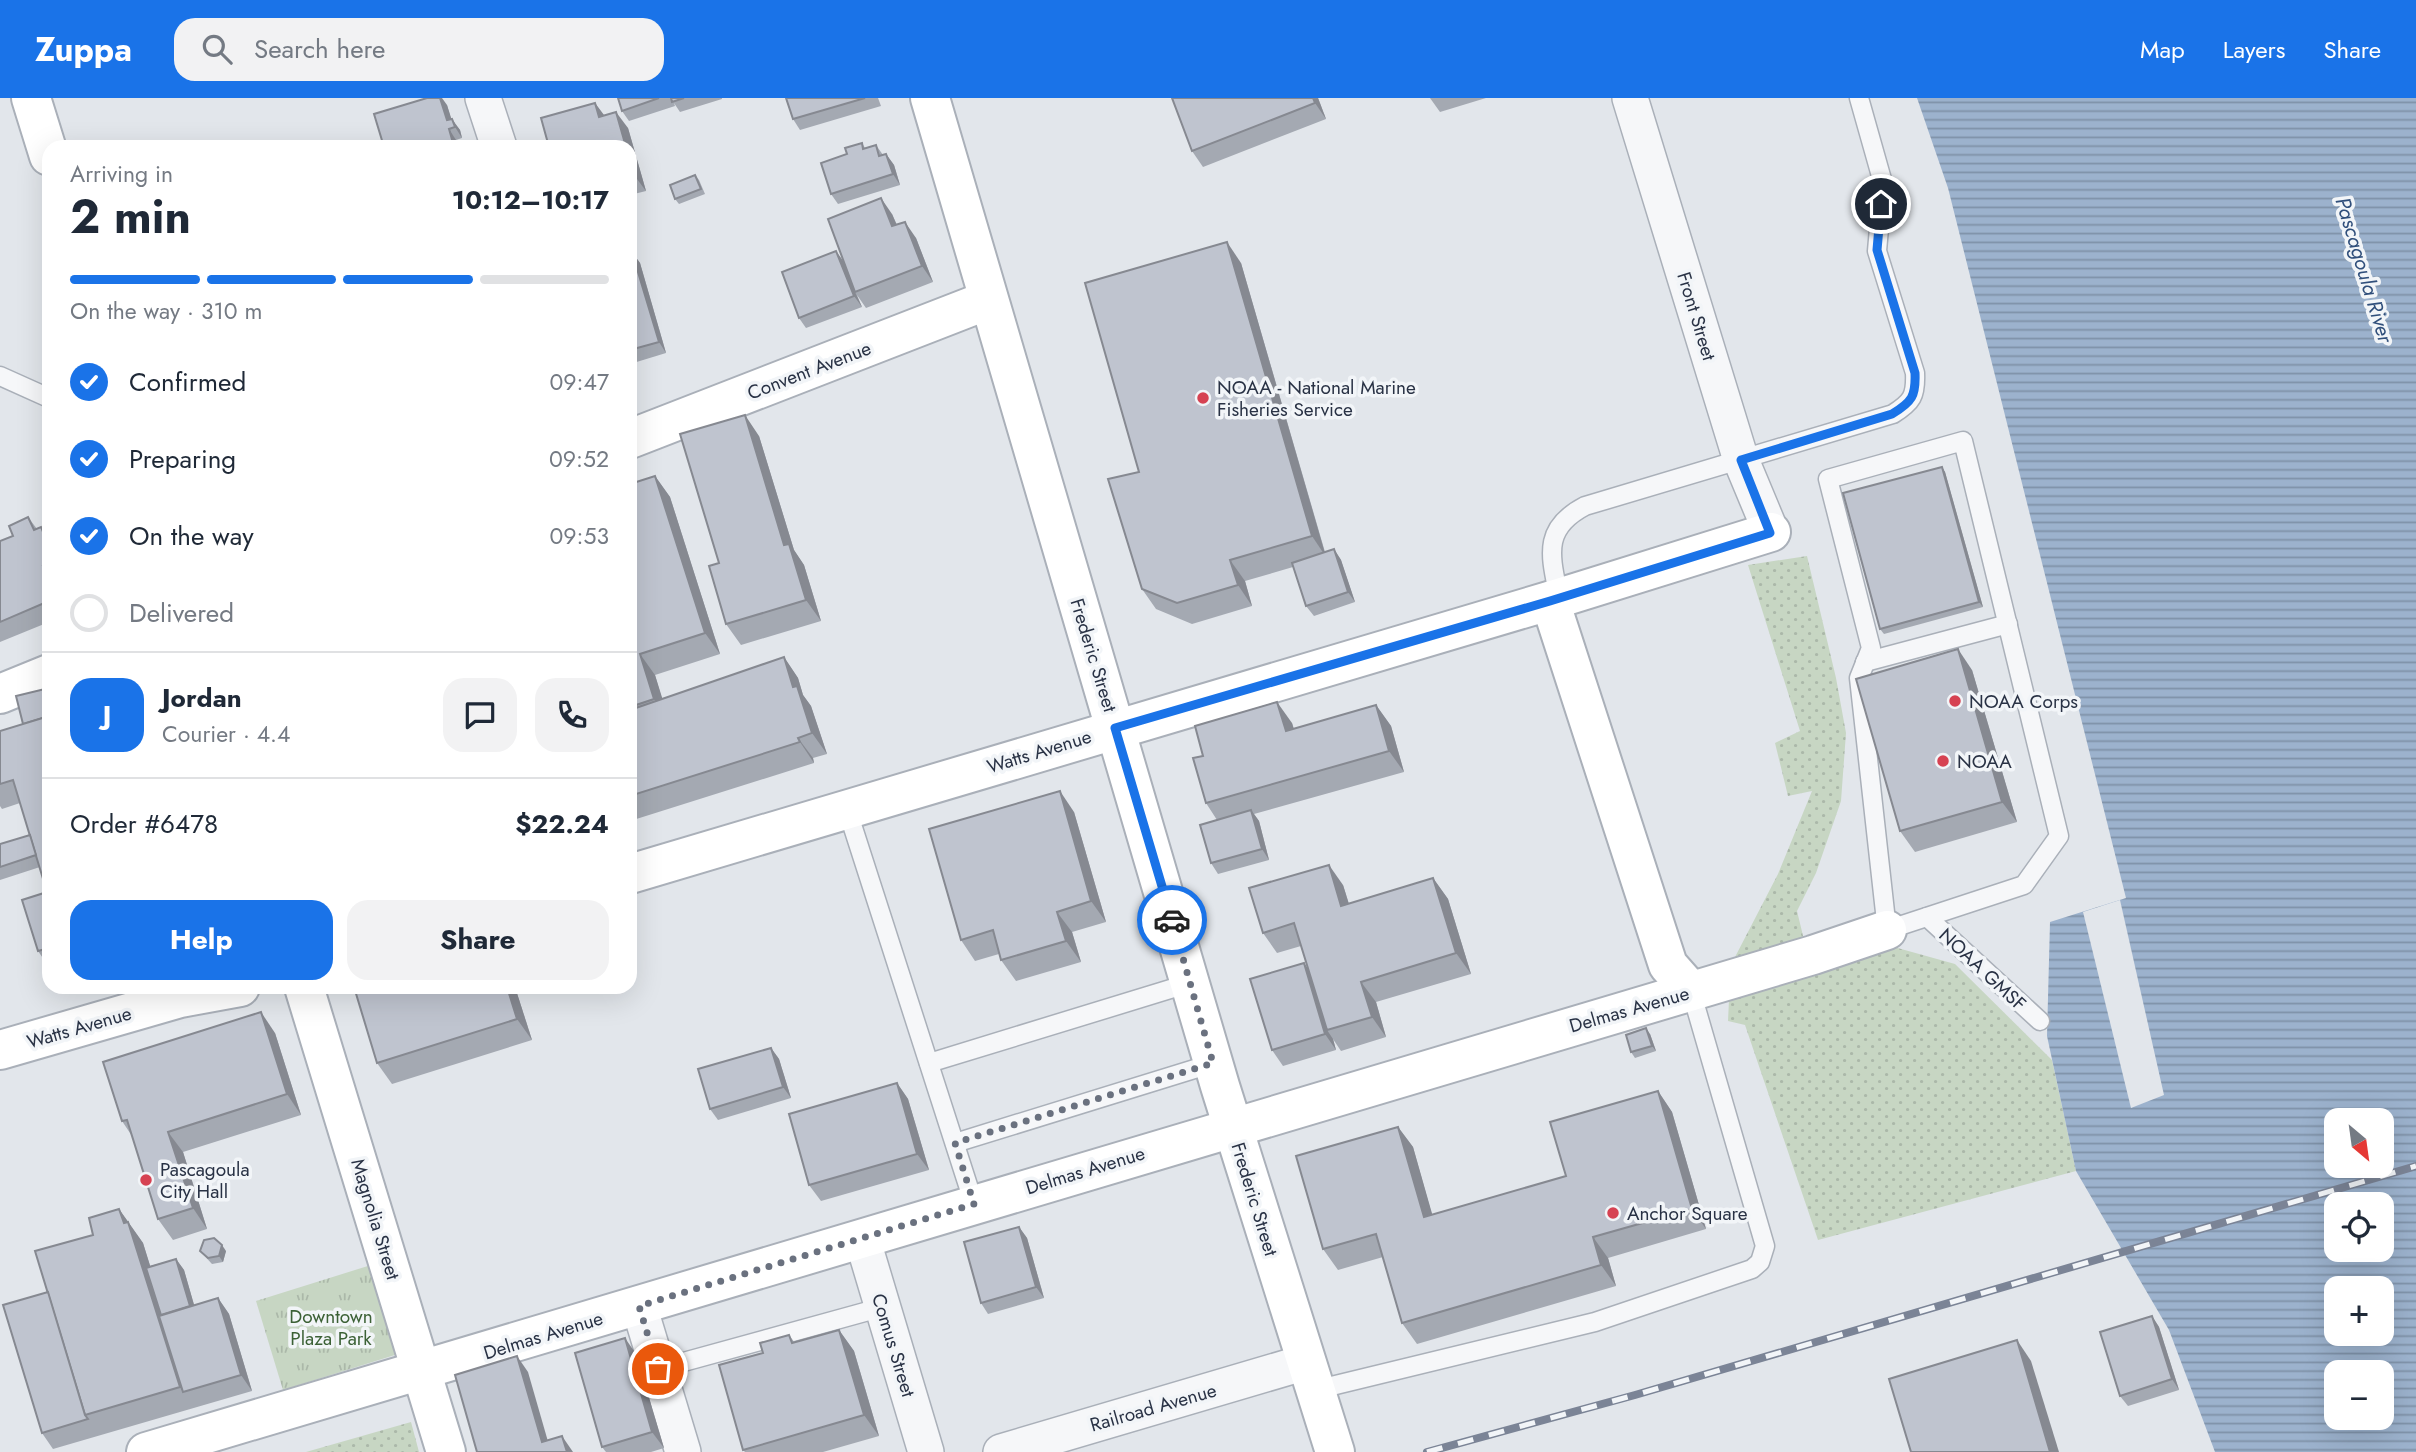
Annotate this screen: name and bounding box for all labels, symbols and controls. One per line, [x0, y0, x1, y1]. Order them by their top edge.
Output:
search box [174, 18, 664, 81]
text: Zuppa [35, 26, 132, 73]
icon: search [198, 30, 236, 68]
text: Search here [254, 30, 385, 68]
text: Map [2140, 32, 2185, 67]
text: Layers [2223, 32, 2285, 67]
text: Share [2323, 32, 2381, 67]
text: Arriving in [70, 157, 173, 191]
pin [1851, 174, 1911, 234]
text: 10:12–10:17 [452, 181, 609, 219]
text: 2 min [70, 184, 191, 250]
icon: home [1862, 185, 1900, 223]
water label: Pascagoula River [2328, 194, 2401, 347]
street label: Front Street [1670, 269, 1723, 364]
text: On the way · 310 m [70, 294, 262, 328]
street label: Convent Avenue [743, 334, 875, 406]
icon: check [70, 363, 108, 401]
text: Confirmed [129, 363, 246, 401]
text: 09:47 [550, 365, 609, 399]
place label: NOAA - National Marine Fisheries Service [1217, 374, 1416, 423]
marker: NOAA - National Marine Fisheries Service [1195, 390, 1211, 406]
icon: check [70, 440, 108, 478]
text: Preparing [129, 440, 236, 478]
text: 09:52 [549, 442, 609, 476]
icon: check [70, 517, 108, 555]
text: On the way [129, 517, 254, 555]
text: 09:53 [550, 519, 609, 553]
text: Delivered [129, 594, 234, 632]
street label: Frederic Street [1063, 595, 1124, 716]
button: chat [443, 678, 517, 752]
button: phone [535, 678, 609, 752]
text: Jordan [162, 679, 242, 717]
place label: NOAA Corps [1969, 688, 2078, 715]
marker: NOAA Corps [1947, 693, 1963, 709]
text: J [103, 696, 111, 734]
text: Courier · 4.4 [162, 717, 290, 751]
street label: Watts Avenue [984, 723, 1095, 780]
place label: NOAA [1957, 748, 2012, 775]
marker: NOAA [1935, 753, 1951, 769]
text: Order #6478 [70, 805, 218, 843]
text: $22.24 [515, 805, 609, 843]
courier [1137, 885, 1207, 955]
button: Help [70, 900, 333, 980]
button: Share [347, 900, 609, 980]
icon: car [1153, 901, 1191, 939]
street label: NOAA GMSF [1933, 922, 2032, 1017]
street label: Delmas Avenue [1566, 979, 1692, 1039]
street label: Watts Avenue [24, 1000, 135, 1055]
north arrow [2324, 1108, 2394, 1178]
map controls [2324, 1108, 2394, 1430]
street label: Delmas Avenue [1022, 1139, 1148, 1201]
street label: Frederic Street [1224, 1139, 1285, 1260]
street label: Magnolia Street [344, 1155, 407, 1283]
place label: Pascagoula City Hall [160, 1156, 250, 1205]
marker: Pascagoula City Hall [138, 1172, 154, 1188]
button: locate [2324, 1192, 2394, 1262]
place label: Anchor Square [1627, 1200, 1748, 1227]
marker: Anchor Square [1605, 1205, 1621, 1221]
button: + [2324, 1276, 2394, 1346]
street label: Comus Street [865, 1290, 922, 1401]
park label: Downtown Plaza Park [289, 1303, 373, 1352]
street label: Delmas Avenue [480, 1304, 606, 1366]
pin [628, 1339, 688, 1399]
icon: bag [639, 1350, 677, 1388]
button: − [2324, 1360, 2394, 1430]
street label: Railroad Avenue [1087, 1376, 1220, 1438]

